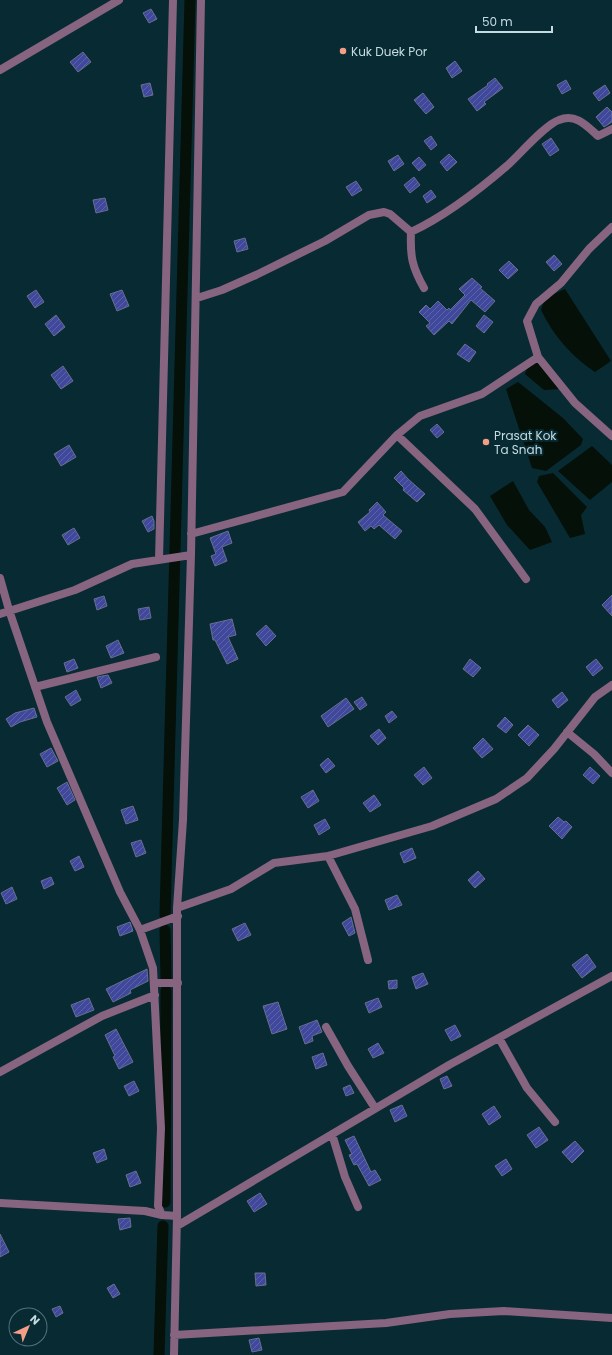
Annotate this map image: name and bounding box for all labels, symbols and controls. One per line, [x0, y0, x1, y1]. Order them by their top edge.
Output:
scale bar [476, 8, 552, 34]
text: 50 m [482, 13, 513, 30]
place label: Kuk Duek Por [351, 43, 428, 60]
marker: Kuk Duek Por [338, 46, 348, 56]
place label: Prasat Kok Ta Snah [494, 427, 557, 458]
marker: Prasat Kok Ta Snah [481, 437, 491, 447]
north arrow [8, 1307, 48, 1347]
text: N [26, 1311, 43, 1328]

